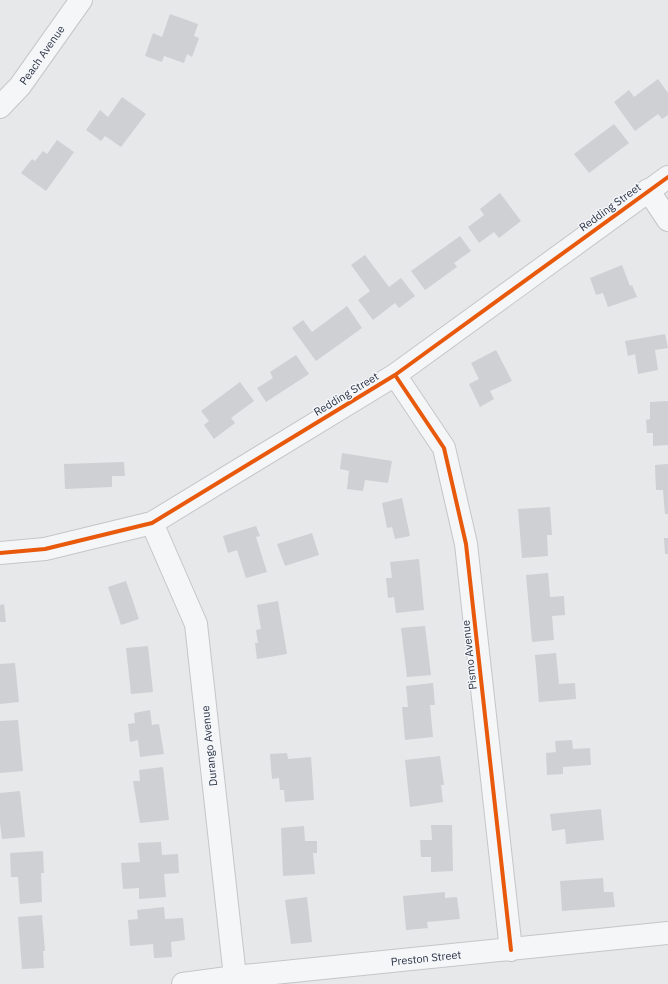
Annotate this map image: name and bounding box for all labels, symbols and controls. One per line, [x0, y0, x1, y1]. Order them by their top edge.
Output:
street label: Peach Avenue [16, 23, 68, 87]
street label: Redding Street [576, 180, 644, 234]
street label: Redding Street [311, 369, 381, 419]
street label: Pismo Avenue [458, 620, 480, 690]
street label: Durango Avenue [198, 705, 220, 787]
street label: Preston Street [390, 947, 462, 969]

